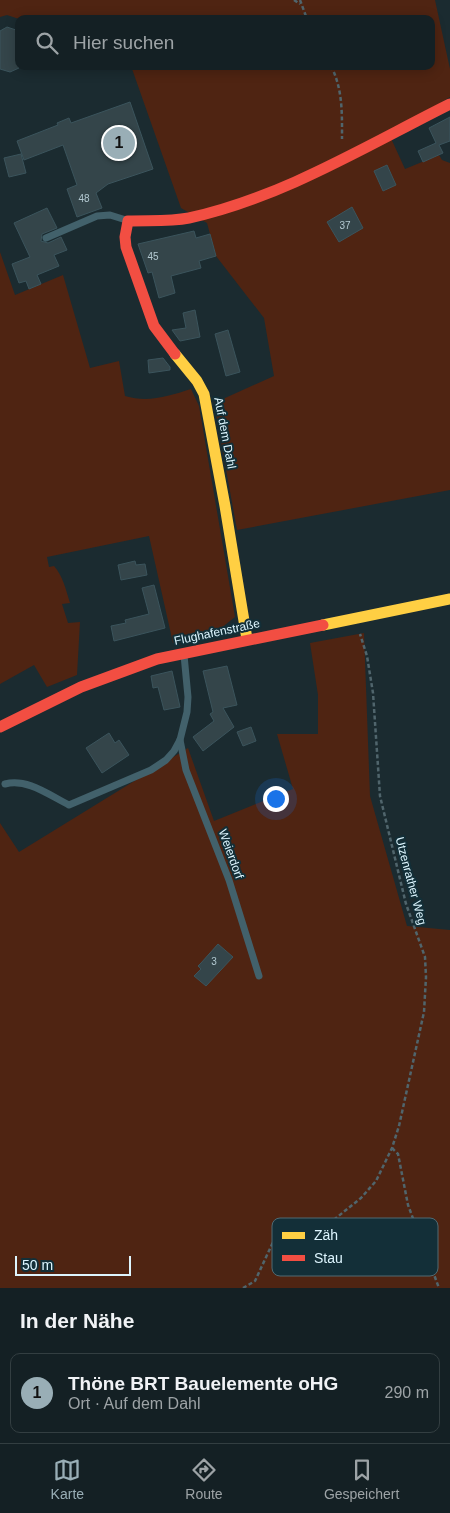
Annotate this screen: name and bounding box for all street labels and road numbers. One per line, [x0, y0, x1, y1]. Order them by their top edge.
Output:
street label: Auf dem Dahl [211, 396, 239, 470]
street label: Flughafenstraße [173, 616, 262, 648]
street label: Weierdorf [216, 827, 247, 881]
street label: Utzenrather Weg [393, 835, 429, 927]

